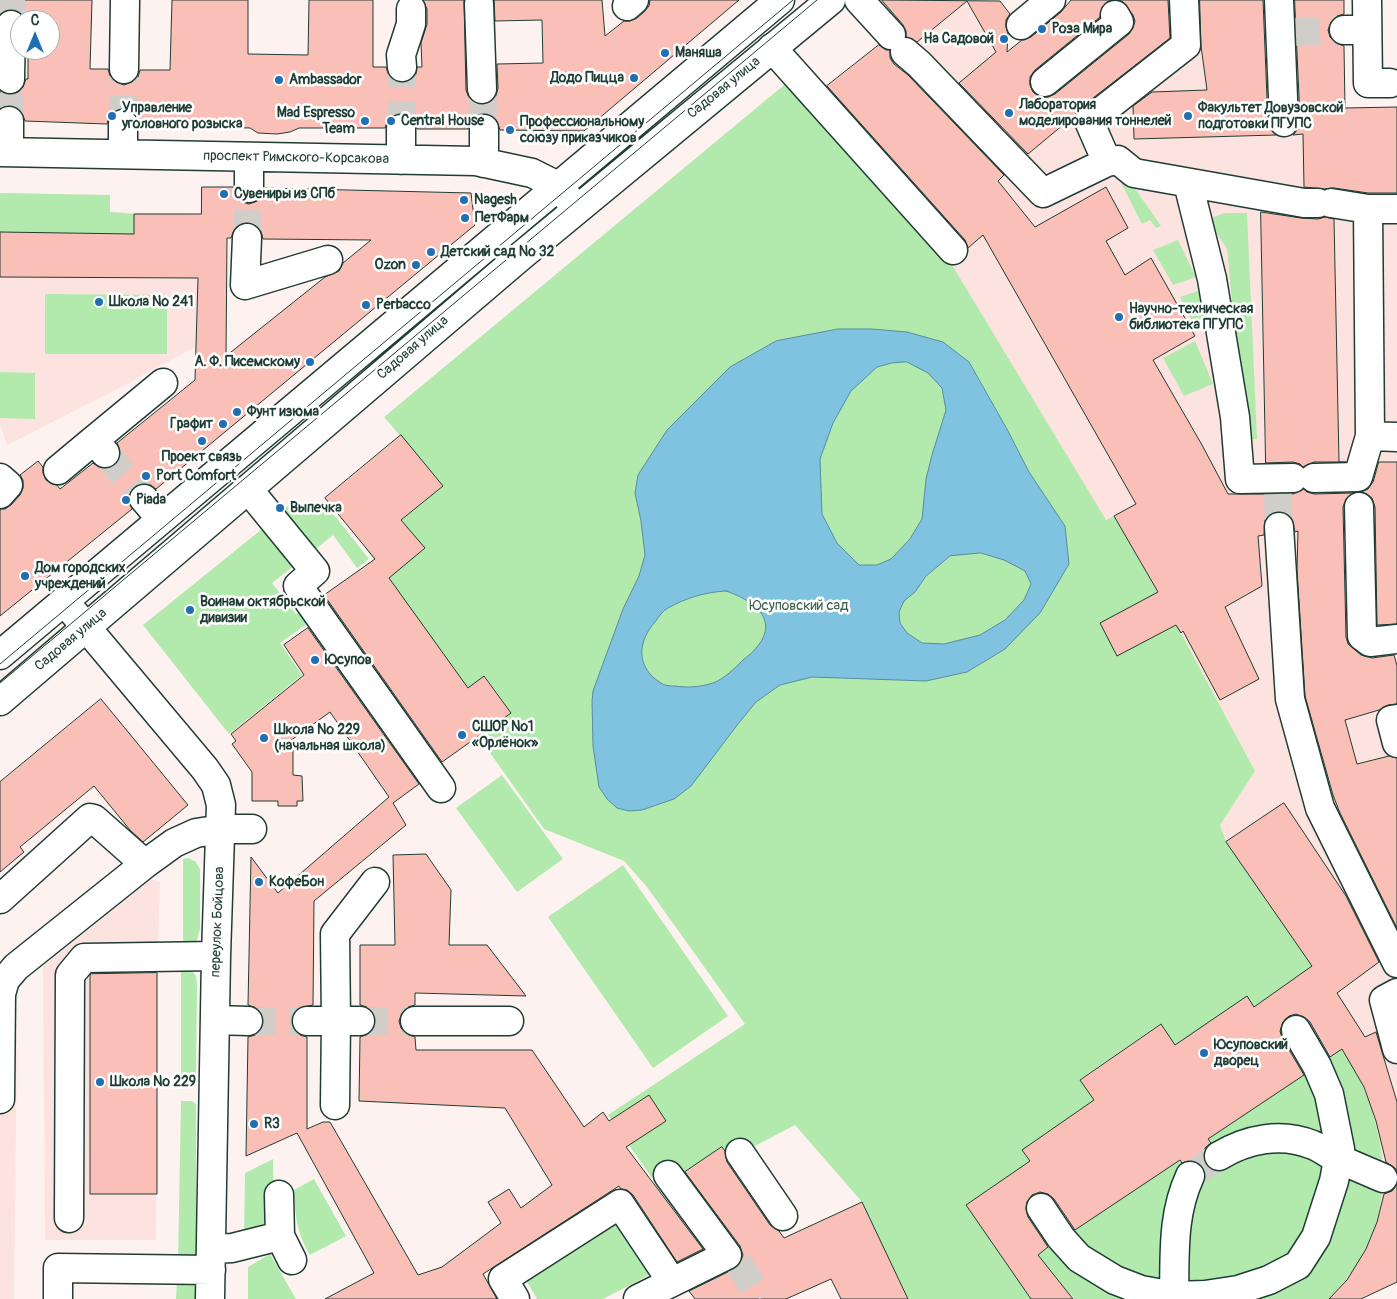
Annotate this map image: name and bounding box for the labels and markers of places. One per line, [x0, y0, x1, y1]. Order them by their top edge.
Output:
place label: Роза Мира [1052, 21, 1112, 37]
marker: Роза Мира [1036, 23, 1048, 35]
place label: На Садовой [923, 31, 994, 47]
marker: На Садовой [998, 33, 1010, 45]
place label: Маняша [675, 45, 722, 61]
marker: Маняша [659, 47, 671, 59]
place label: Додо Пицца [550, 70, 624, 86]
place label: Ambassador [289, 72, 362, 88]
marker: Додо Пицца [628, 72, 640, 84]
marker: Ambassador [273, 74, 285, 86]
place label: Лаборатория моделирования тоннелей [1019, 97, 1171, 130]
place label: Управление уголовного розыска [122, 100, 243, 132]
place label: Факультет Довузовской подготовки ПГУПС [1198, 100, 1343, 132]
place label: Mad Espresso Team [277, 105, 355, 138]
marker: Лаборатория моделирования тоннелей [1003, 107, 1015, 119]
marker: Управление уголовного розыска [106, 110, 118, 122]
marker: Факультет Довузовской подготовки ПГУПС [1182, 110, 1194, 122]
place label: Central House [401, 113, 484, 129]
place label: Профессиональному союзу приказчиков [520, 114, 644, 146]
marker: Mad Espresso Team [359, 115, 371, 127]
marker: Central House [385, 115, 397, 127]
marker: Профессиональному союзу приказчиков [504, 124, 516, 136]
place label: Сувениры из СПб [234, 186, 335, 202]
marker: Сувениры из СПб [218, 188, 230, 200]
place label: Nagesh [474, 192, 517, 208]
marker: Nagesh [458, 194, 470, 206]
place label: ПетФарм [475, 210, 529, 226]
marker: ПетФарм [459, 212, 471, 224]
place label: Детский сад № 32 [441, 244, 554, 260]
marker: Детский сад № 32 [425, 246, 437, 258]
place label: Ozon [375, 257, 406, 273]
marker: Ozon [410, 259, 422, 271]
place label: Школа № 241 [109, 294, 194, 310]
marker: Школа № 241 [93, 296, 105, 308]
place label: Perbacco [376, 297, 431, 313]
marker: Perbacco [360, 299, 372, 311]
place label: Научно-техническая библиотека ПГУПС [1129, 301, 1253, 334]
marker: Научно-техническая библиотека ПГУПС [1113, 311, 1125, 323]
place label: А. Ф. Писемскому [194, 354, 300, 370]
marker: А. Ф. Писемскому [304, 356, 316, 368]
place label: Фунт изюма [247, 404, 319, 420]
marker: Фунт изюма [231, 406, 243, 418]
place label: Графит [170, 416, 213, 432]
marker: Графит [217, 418, 229, 430]
marker: Проект связь [196, 435, 208, 447]
place label: Проект связь [162, 449, 242, 465]
place label: Port Comfort [156, 468, 236, 484]
marker: Port Comfort [140, 470, 152, 482]
place label: Piada [136, 492, 166, 508]
marker: Piada [120, 494, 132, 506]
place label: Выпечка [290, 500, 342, 516]
marker: Выпечка [274, 502, 286, 514]
place label: Дом городских учреждений [35, 560, 126, 592]
marker: Дом городских учреждений [19, 570, 31, 582]
place label: Воинам октябрьской дивизии [200, 594, 325, 626]
marker: Воинам октябрьской дивизии [184, 604, 196, 616]
place label: Юсупов [325, 652, 372, 668]
marker: Юсупов [309, 654, 321, 666]
place label: СШОР №1 «Орлёнок» [472, 719, 538, 752]
place label: Школа № 229 (начальная школа) [274, 722, 386, 754]
marker: СШОР №1 «Орлёнок» [456, 729, 468, 741]
marker: Школа № 229 (начальная школа) [258, 732, 270, 744]
place label: КофеБон [269, 874, 324, 890]
marker: КофеБон [253, 876, 265, 888]
place label: Юсуповский дворец [1214, 1037, 1288, 1070]
marker: Юсуповский дворец [1198, 1047, 1210, 1059]
place label: Школа № 229 [110, 1074, 196, 1090]
marker: Школа № 229 [94, 1076, 106, 1088]
place label: R3 [264, 1116, 280, 1132]
marker: R3 [248, 1118, 260, 1130]

